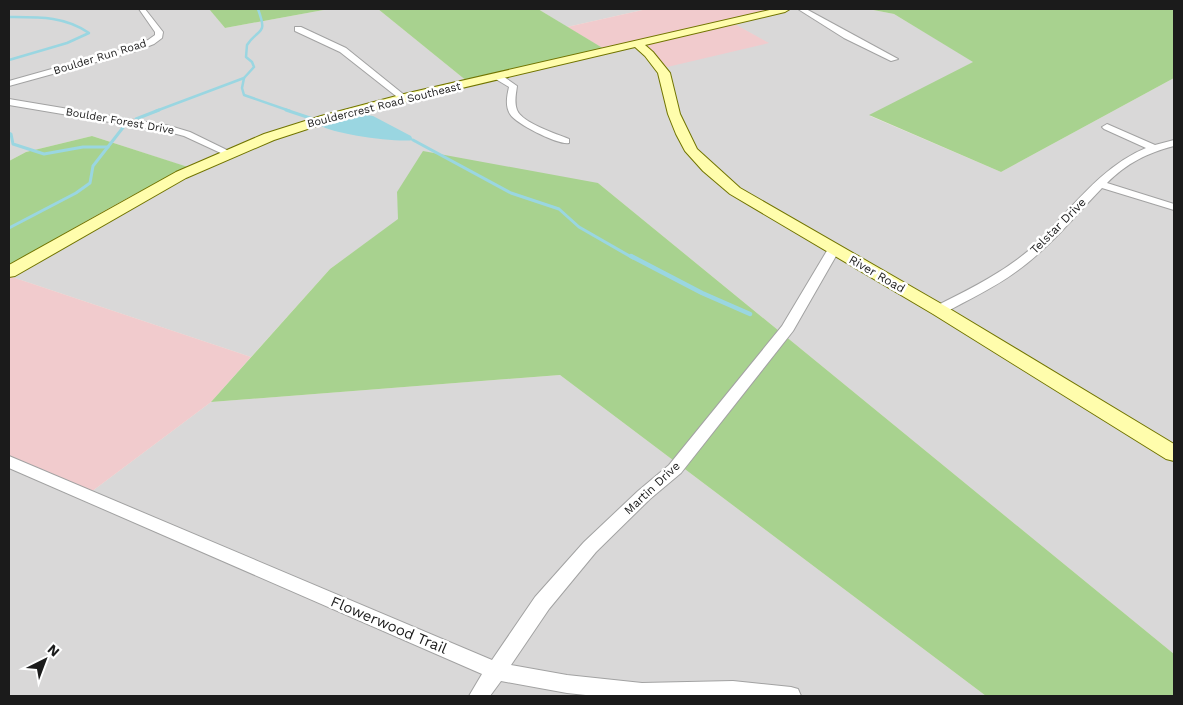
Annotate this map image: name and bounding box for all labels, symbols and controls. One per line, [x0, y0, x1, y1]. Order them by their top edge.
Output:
street label: Boulder Run Road [52, 37, 148, 77]
street label: Bouldercrest Road Southeast [306, 79, 463, 130]
street label: Boulder Forest Drive [65, 105, 175, 137]
street label: Telstar Drive [1027, 195, 1089, 257]
street label: River Road [847, 252, 907, 296]
street label: Martin Drive [621, 459, 683, 517]
street label: Flowerwood Trail [328, 592, 450, 658]
north arrow [20, 635, 70, 685]
text: N [44, 641, 63, 660]

